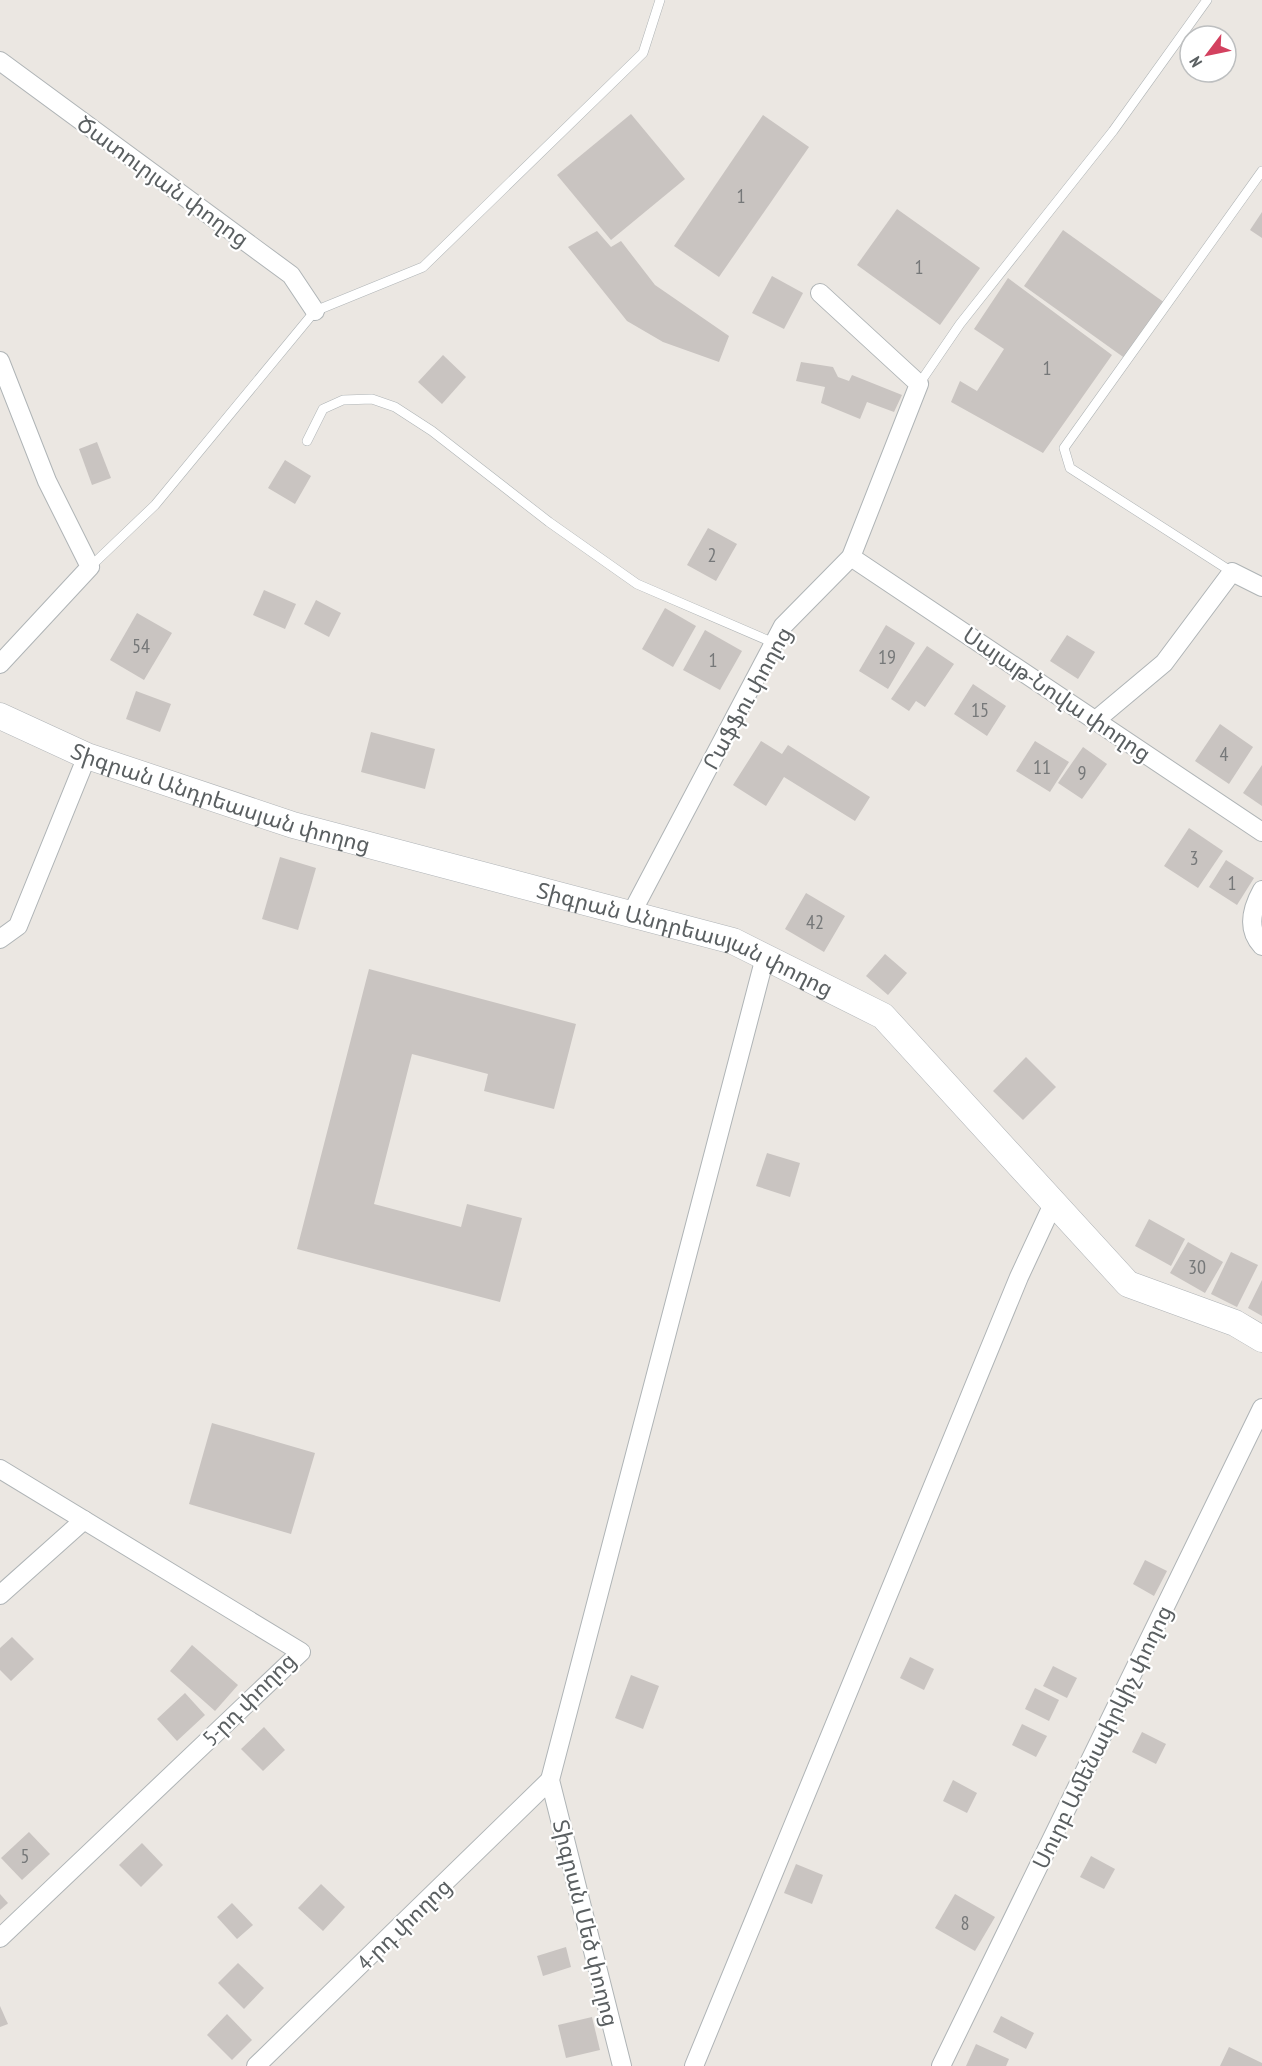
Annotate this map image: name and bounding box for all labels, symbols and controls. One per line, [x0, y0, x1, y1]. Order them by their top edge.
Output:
north arrow [1178, 24, 1238, 84]
text: N [1185, 53, 1206, 71]
street label: Ծատուրյան փողոց [71, 109, 255, 253]
house number: 1 [737, 183, 746, 209]
house number: 1 [915, 254, 924, 280]
house number: 1 [1043, 355, 1052, 381]
house number: 2 [708, 542, 717, 568]
street label: Սայաթ-Նովա փողոց [958, 621, 1156, 767]
street label: Րաֆֆու փողոց [696, 622, 798, 774]
house number: 54 [132, 633, 150, 659]
house number: 19 [878, 644, 896, 670]
house number: 1 [709, 647, 718, 673]
house number: 15 [971, 697, 989, 723]
street label: Տիգրան Անդրեասյան փողոց [66, 737, 373, 859]
house number: 4 [1220, 741, 1229, 767]
house number: 11 [1033, 754, 1051, 780]
house number: 9 [1078, 760, 1087, 786]
house number: 3 [1190, 845, 1199, 871]
house number: 1 [1228, 870, 1237, 896]
street label: Տիգրան Անդրեասյան փողոց [534, 876, 838, 1003]
house number: 42 [806, 909, 824, 935]
house number: 30 [1188, 1254, 1206, 1280]
street label: Սուրբ Ամենափրկիչ փողոց [1026, 1601, 1178, 1873]
street label: 5-րդ փողոց [196, 1646, 302, 1752]
street label: Տիգրան Մեծ փողոց [547, 1817, 625, 2029]
house number: 5 [21, 1843, 30, 1869]
street label: 4-րդ փողոց [351, 1872, 457, 1976]
house number: 8 [961, 1910, 970, 1936]

